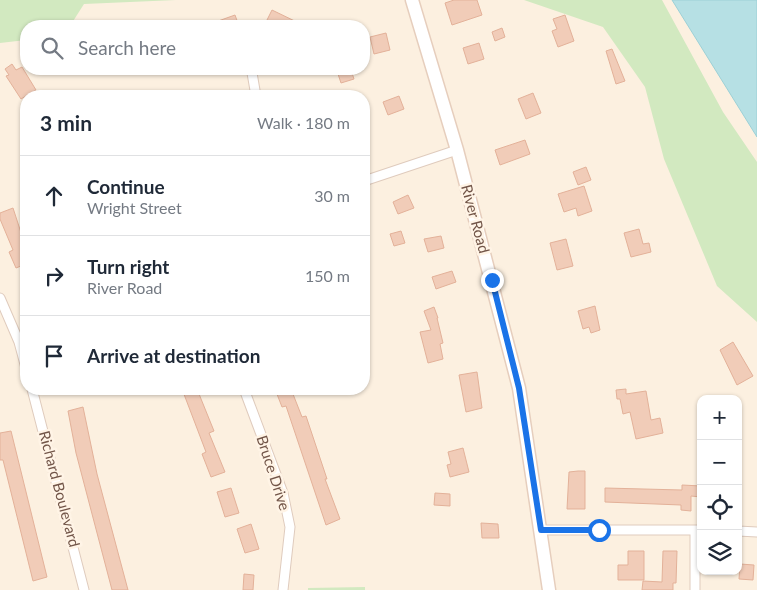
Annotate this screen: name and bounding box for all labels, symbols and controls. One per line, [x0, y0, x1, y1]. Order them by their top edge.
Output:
search box [20, 20, 370, 75]
icon: search [38, 34, 66, 62]
text: Search here [78, 36, 176, 59]
text: 3 min [40, 110, 92, 135]
text: Walk · 180 m [257, 113, 350, 132]
text: Continue [87, 175, 165, 198]
icon: ahead [40, 182, 68, 210]
street label: River Road [458, 182, 494, 255]
text: 30 m [314, 186, 350, 205]
text: Wright Street [87, 198, 182, 217]
text: Turn right [87, 255, 169, 278]
icon: right [40, 262, 68, 290]
text: 150 m [305, 266, 350, 285]
route end [481, 269, 504, 292]
text: River Road [87, 278, 162, 297]
icon: arrive [40, 342, 68, 370]
text: Arrive at destination [87, 344, 260, 367]
map controls [697, 395, 742, 575]
button: + [697, 395, 742, 440]
street label: Richard Boulevard [36, 429, 84, 549]
street label: Bruce Drive [253, 433, 295, 513]
button: − [697, 440, 742, 485]
button: locate [697, 485, 742, 530]
route start [588, 519, 611, 542]
button: layers [697, 530, 742, 575]

